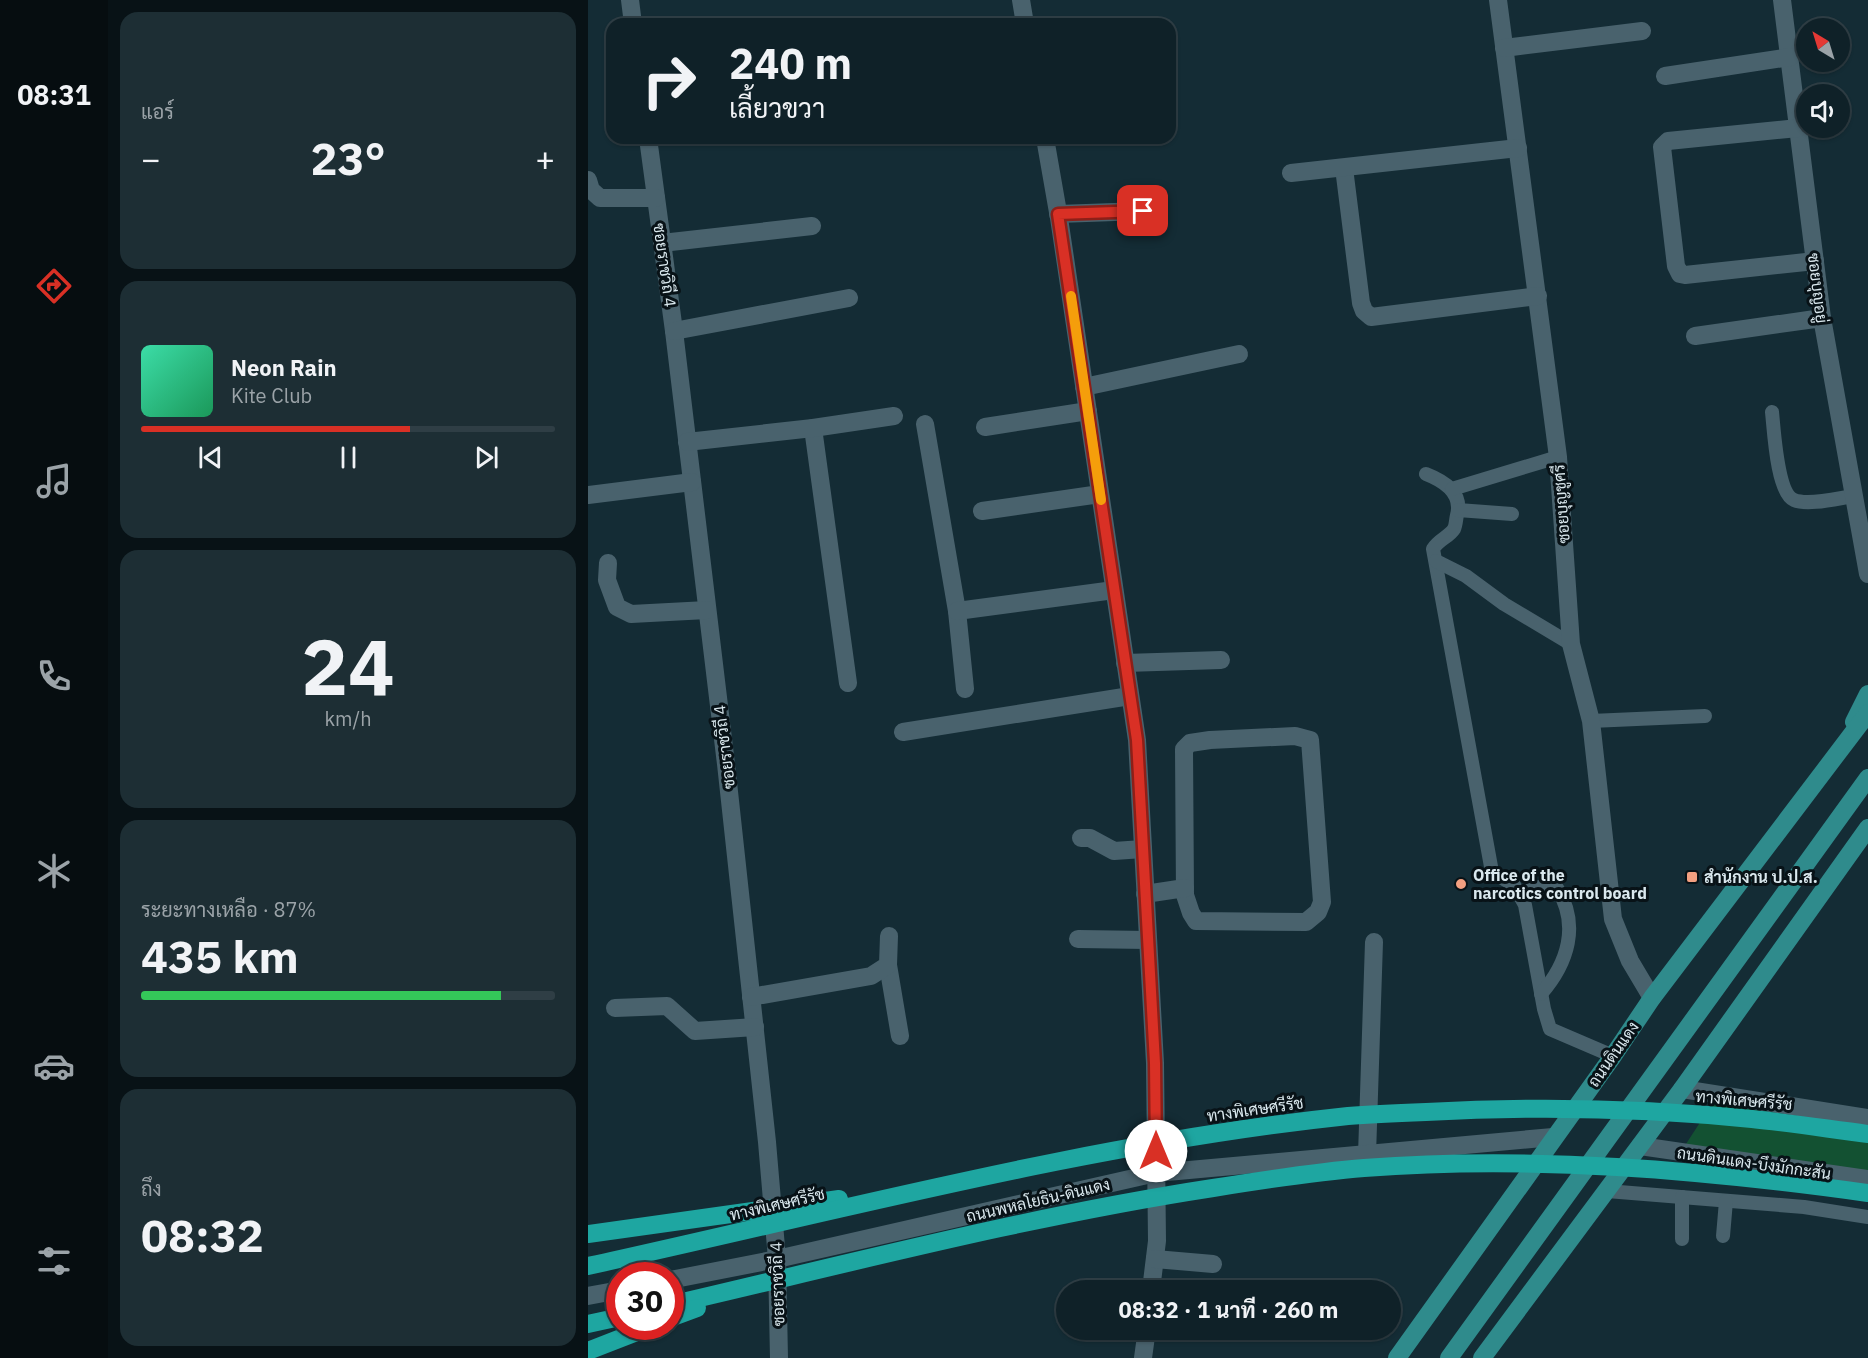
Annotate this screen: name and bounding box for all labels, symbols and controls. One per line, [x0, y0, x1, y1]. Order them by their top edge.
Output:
north arrow [1796, 18, 1850, 72]
map controls [1796, 18, 1850, 138]
text: 240 m [729, 36, 852, 91]
icon: right [630, 42, 708, 120]
text: 08:31 [17, 77, 91, 112]
button: sound [1796, 84, 1850, 138]
text: เลี้ยวขวา [729, 90, 825, 125]
text: แอร์ [141, 98, 174, 125]
text: 23° [310, 129, 386, 187]
text: − [141, 137, 161, 180]
text: + [535, 137, 555, 180]
pin [1117, 185, 1168, 236]
icon: arrive [1126, 194, 1159, 227]
street label: ซอยราชวิถี 4 [649, 222, 682, 308]
street label: ซอยบุญอยู่ [1802, 252, 1832, 324]
icon: directions [33, 265, 75, 307]
text: Neon Rain [231, 353, 337, 382]
text: Kite Club [231, 382, 312, 409]
icon: previous [194, 441, 227, 474]
icon: pause [332, 441, 365, 474]
icon: next [470, 441, 503, 474]
icon: music [33, 460, 75, 502]
street label: ซอยบุญชูศรี [1547, 463, 1576, 544]
text: 24 [301, 615, 395, 716]
icon: phone [33, 655, 75, 697]
street label: ซอยราชวิถี 4 [708, 704, 739, 790]
text: km/h [324, 705, 372, 732]
icon: climate [33, 850, 75, 892]
place label: Office of the narcotics control board [1473, 865, 1647, 903]
place label: สำนักงาน ป.ป.ส. [1704, 867, 1818, 887]
marker: สำนักงาน ป.ป.ส. [1685, 870, 1699, 884]
marker: Office of the narcotics control board [1454, 877, 1468, 891]
text: ระยะทางเหลือ · 87% [141, 896, 316, 923]
text: 435 km [141, 927, 299, 985]
street label: ถนนดินแดง [1583, 1017, 1643, 1091]
icon: car [33, 1045, 75, 1087]
street label: ทางพิเศษศรีรัช [1695, 1085, 1793, 1114]
street label: ทางพิเศษศรีรัช [1205, 1091, 1305, 1126]
position arrow [1124, 1119, 1188, 1183]
street label: ถนนดินแดง-บึงมักกะสัน [1676, 1142, 1832, 1184]
street label: ถนนพหลโยธิน-ดินแดง [964, 1173, 1112, 1226]
text: ถึง [141, 1175, 162, 1202]
street label: ทางพิเศษศรีรัช [727, 1182, 827, 1225]
text: 08:32 [141, 1206, 264, 1264]
icon: filters [33, 1240, 75, 1282]
street label: ซอยราชวิถี 4 [765, 1241, 788, 1327]
speed limit sign: 30 [606, 1262, 684, 1340]
text: 08:32 · 1 นาที · 260 m [1119, 1295, 1338, 1324]

